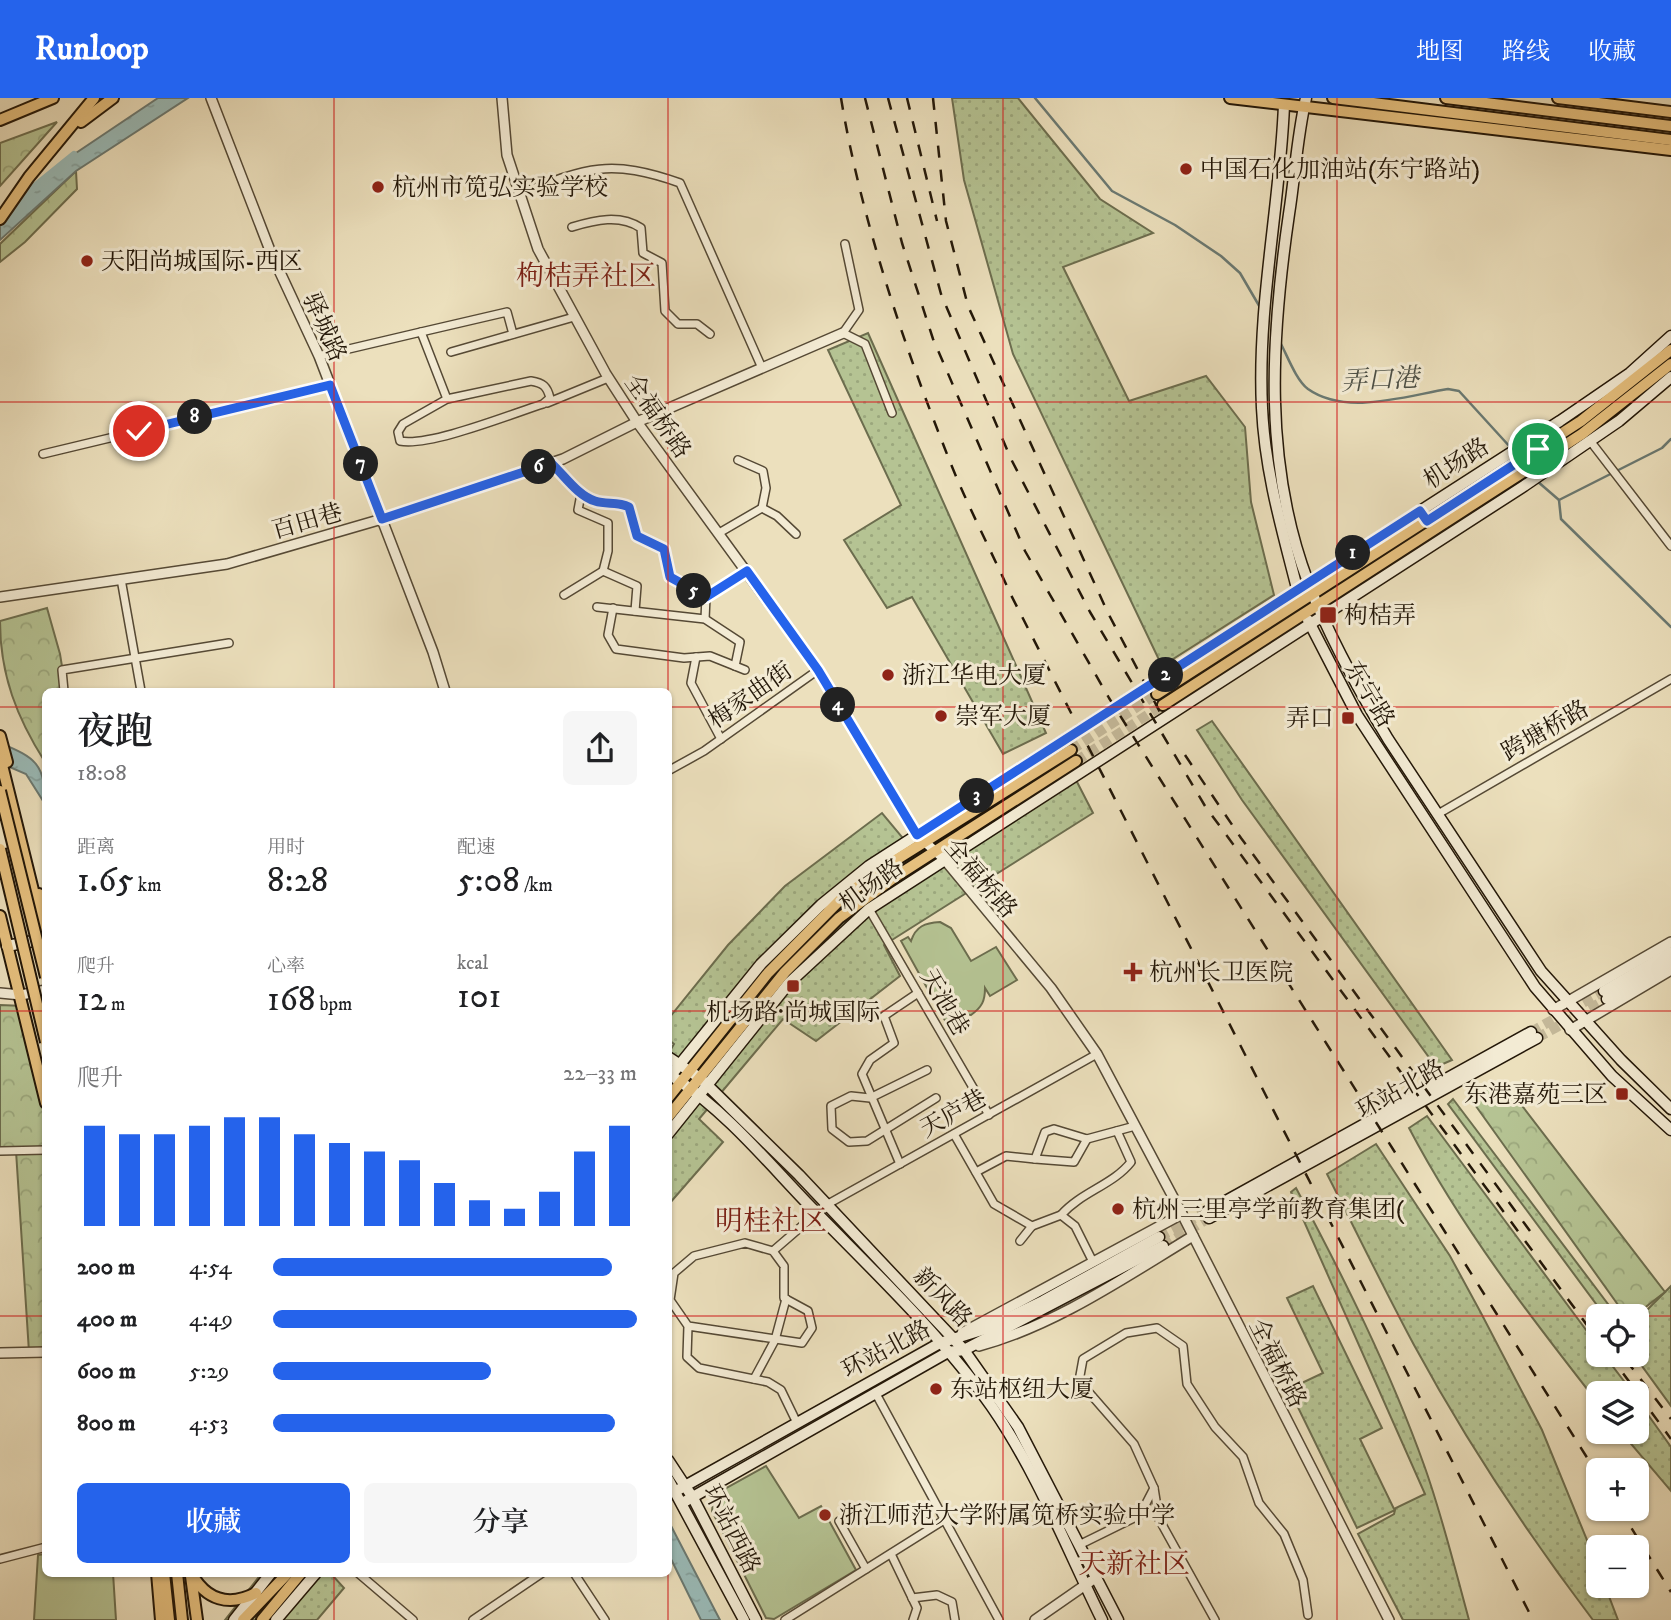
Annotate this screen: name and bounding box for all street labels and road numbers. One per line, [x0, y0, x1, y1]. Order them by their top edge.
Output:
street label: 驿城路 [296, 288, 352, 366]
street label: 全福桥路 [617, 369, 697, 464]
street label: 机场路 [1418, 432, 1495, 496]
street label: 百田巷 [269, 498, 346, 546]
street label: 梅家曲街 [703, 656, 798, 736]
street label: 东宁路 [1338, 656, 1401, 733]
street label: 跨塘桥路 [1496, 694, 1595, 768]
street label: 全福桥路 [937, 833, 1023, 925]
street label: 机场路 [834, 853, 910, 919]
street label: 天池巷 [913, 964, 975, 1041]
street label: 环站北路 [1351, 1053, 1450, 1126]
street label: 天庐巷 [915, 1083, 992, 1144]
street label: 新风路 [906, 1261, 978, 1334]
street label: 环站北路 [837, 1314, 936, 1386]
street label: 全福桥路 [1242, 1314, 1312, 1413]
street label: 环站西路 [696, 1480, 766, 1579]

